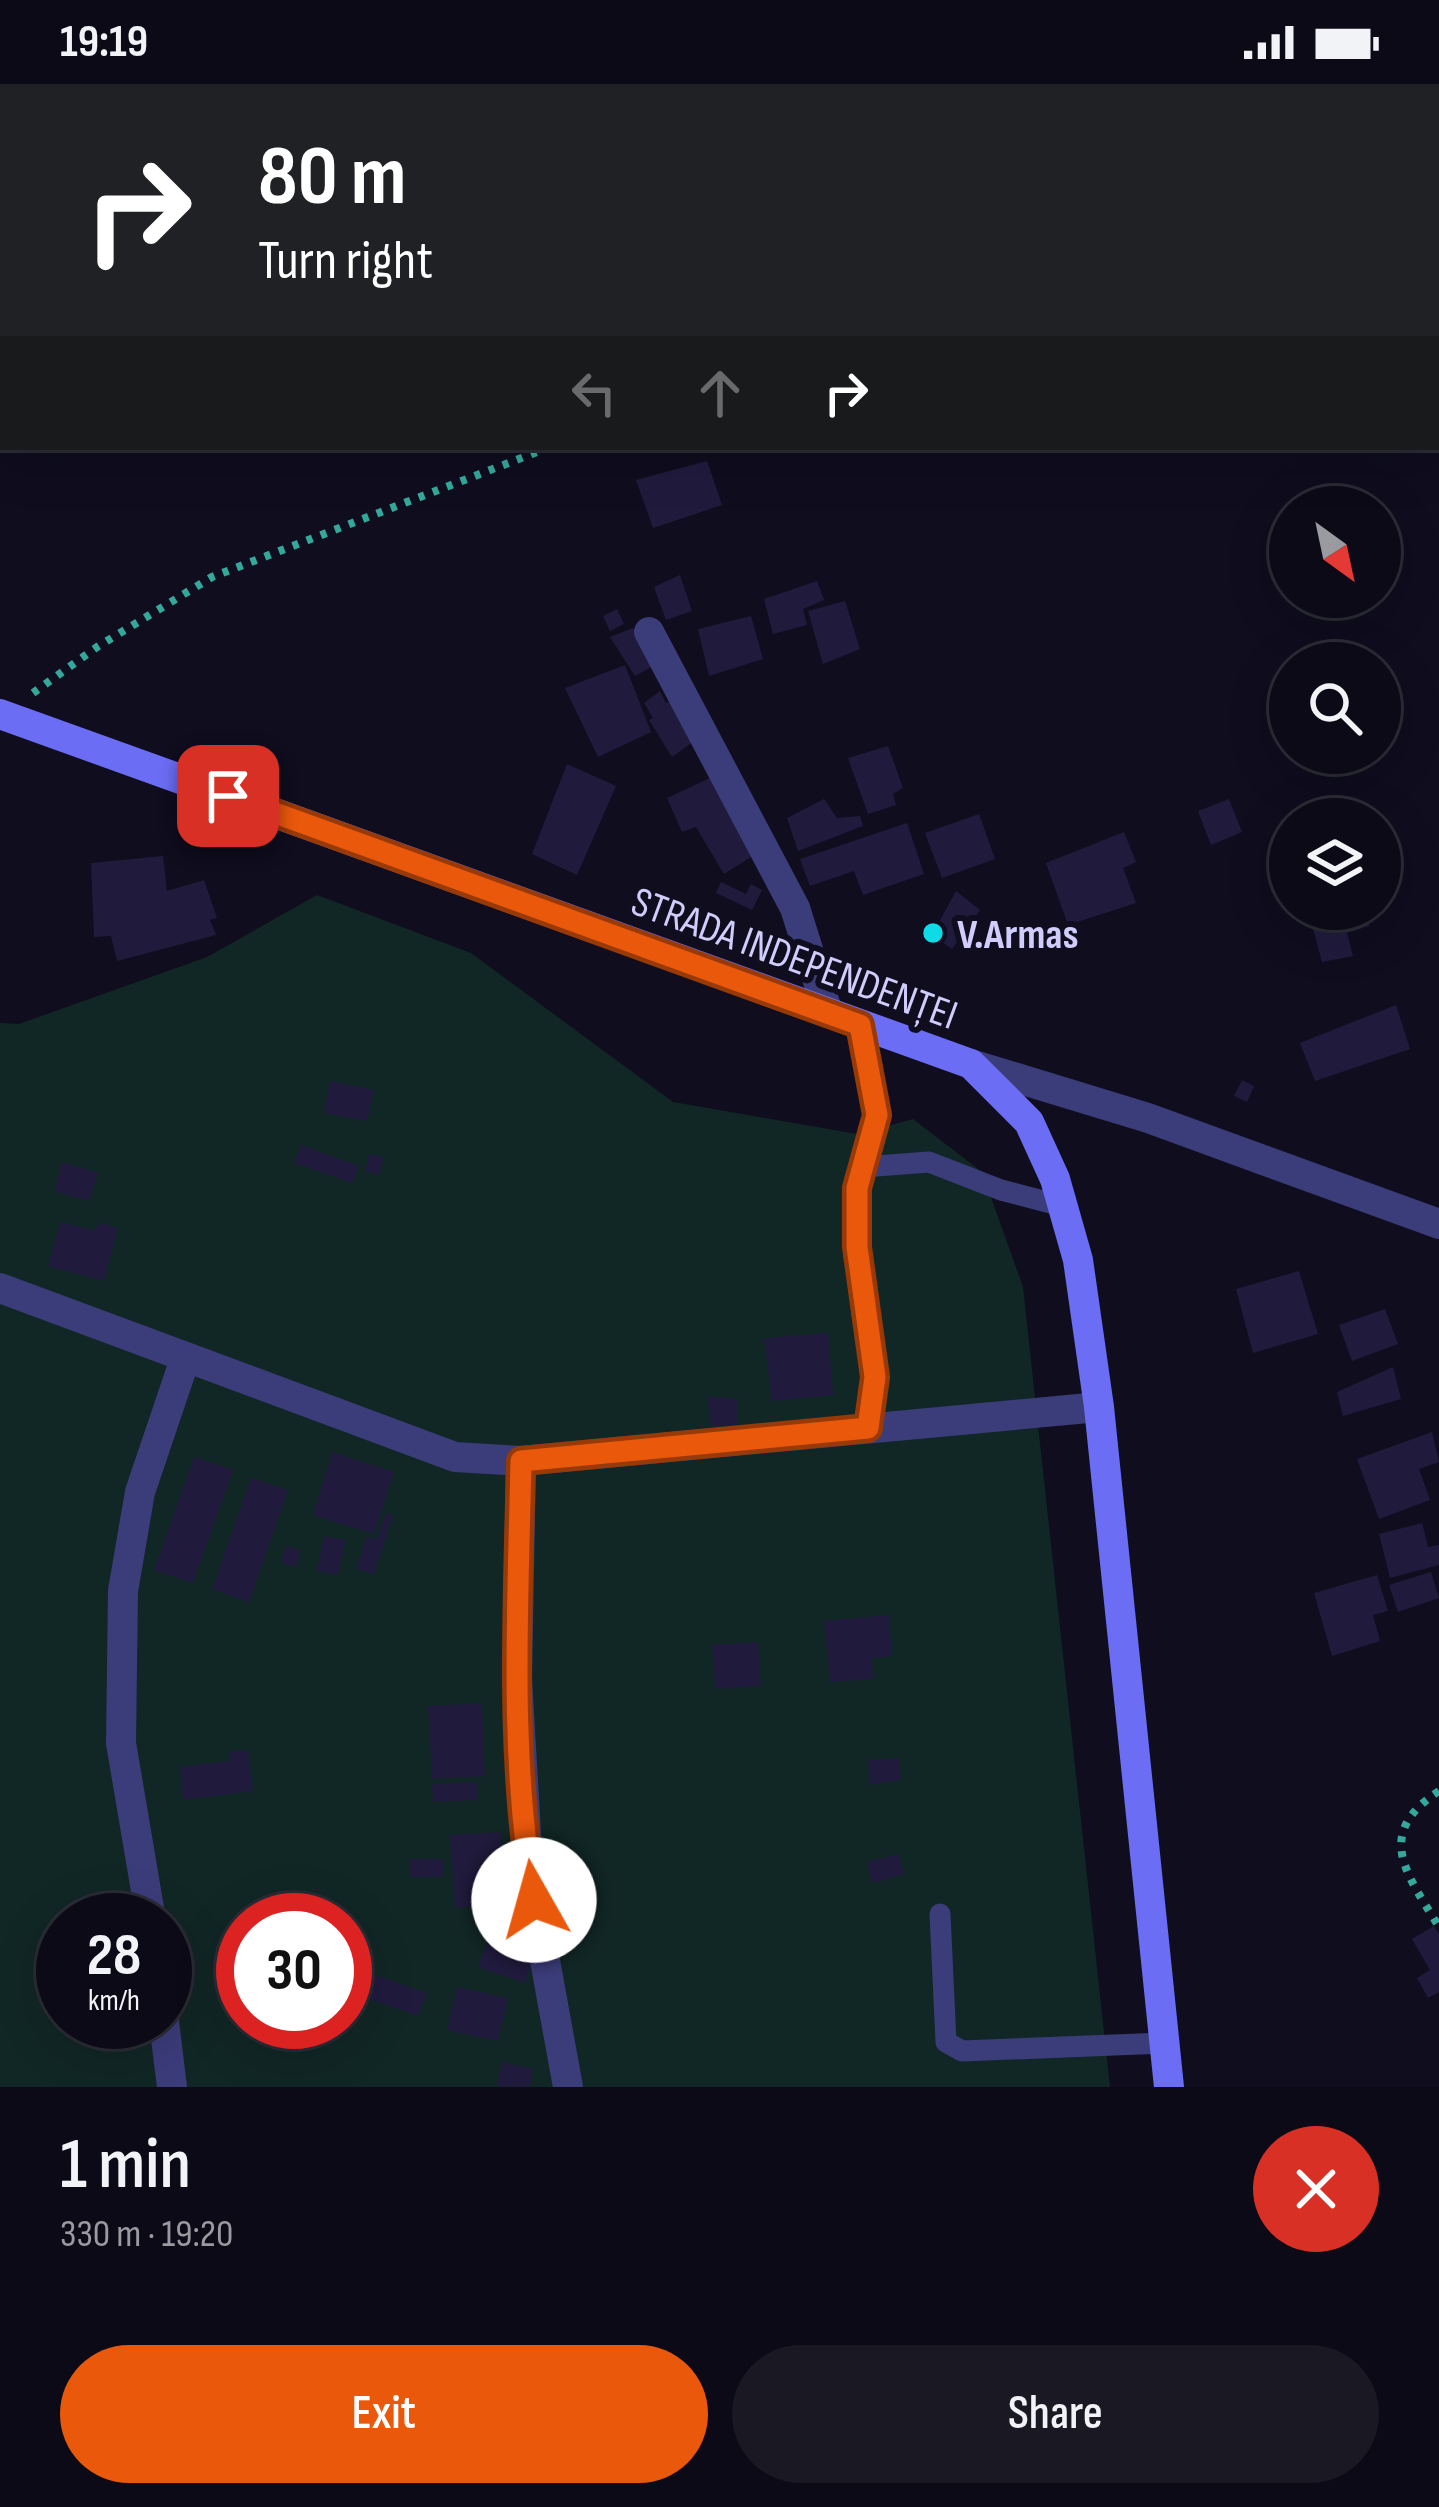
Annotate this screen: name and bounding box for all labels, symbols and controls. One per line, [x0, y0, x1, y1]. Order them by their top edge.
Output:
text: 19:19 [60, 15, 148, 70]
text: 80 m [258, 127, 406, 228]
icon: right [60, 132, 216, 288]
text: Turn right [258, 229, 433, 294]
icon: left [561, 360, 627, 426]
icon: ahead [687, 360, 753, 426]
icon: right [813, 360, 879, 426]
north arrow [1269, 486, 1401, 618]
map controls [1269, 486, 1401, 930]
button: search [1269, 642, 1401, 774]
pin [177, 745, 279, 847]
icon: arrive [195, 763, 261, 829]
button: layers [1269, 798, 1401, 930]
street label: STRADA INDEPENDENȚEI [624, 877, 964, 1042]
place label: V.Armas [957, 910, 1079, 961]
marker: V.Armas [920, 920, 946, 946]
position arrow [471, 1837, 597, 1963]
speed limit sign: 30 [216, 1893, 372, 2049]
text: 28 [87, 1920, 141, 1992]
text: km/h [88, 1983, 140, 2019]
text: 1 min [60, 2122, 191, 2209]
button: close [1253, 2126, 1379, 2252]
text: 330 m · 19:20 [60, 2211, 233, 2258]
button: Exit [60, 2345, 708, 2483]
button: Share [732, 2345, 1379, 2483]

